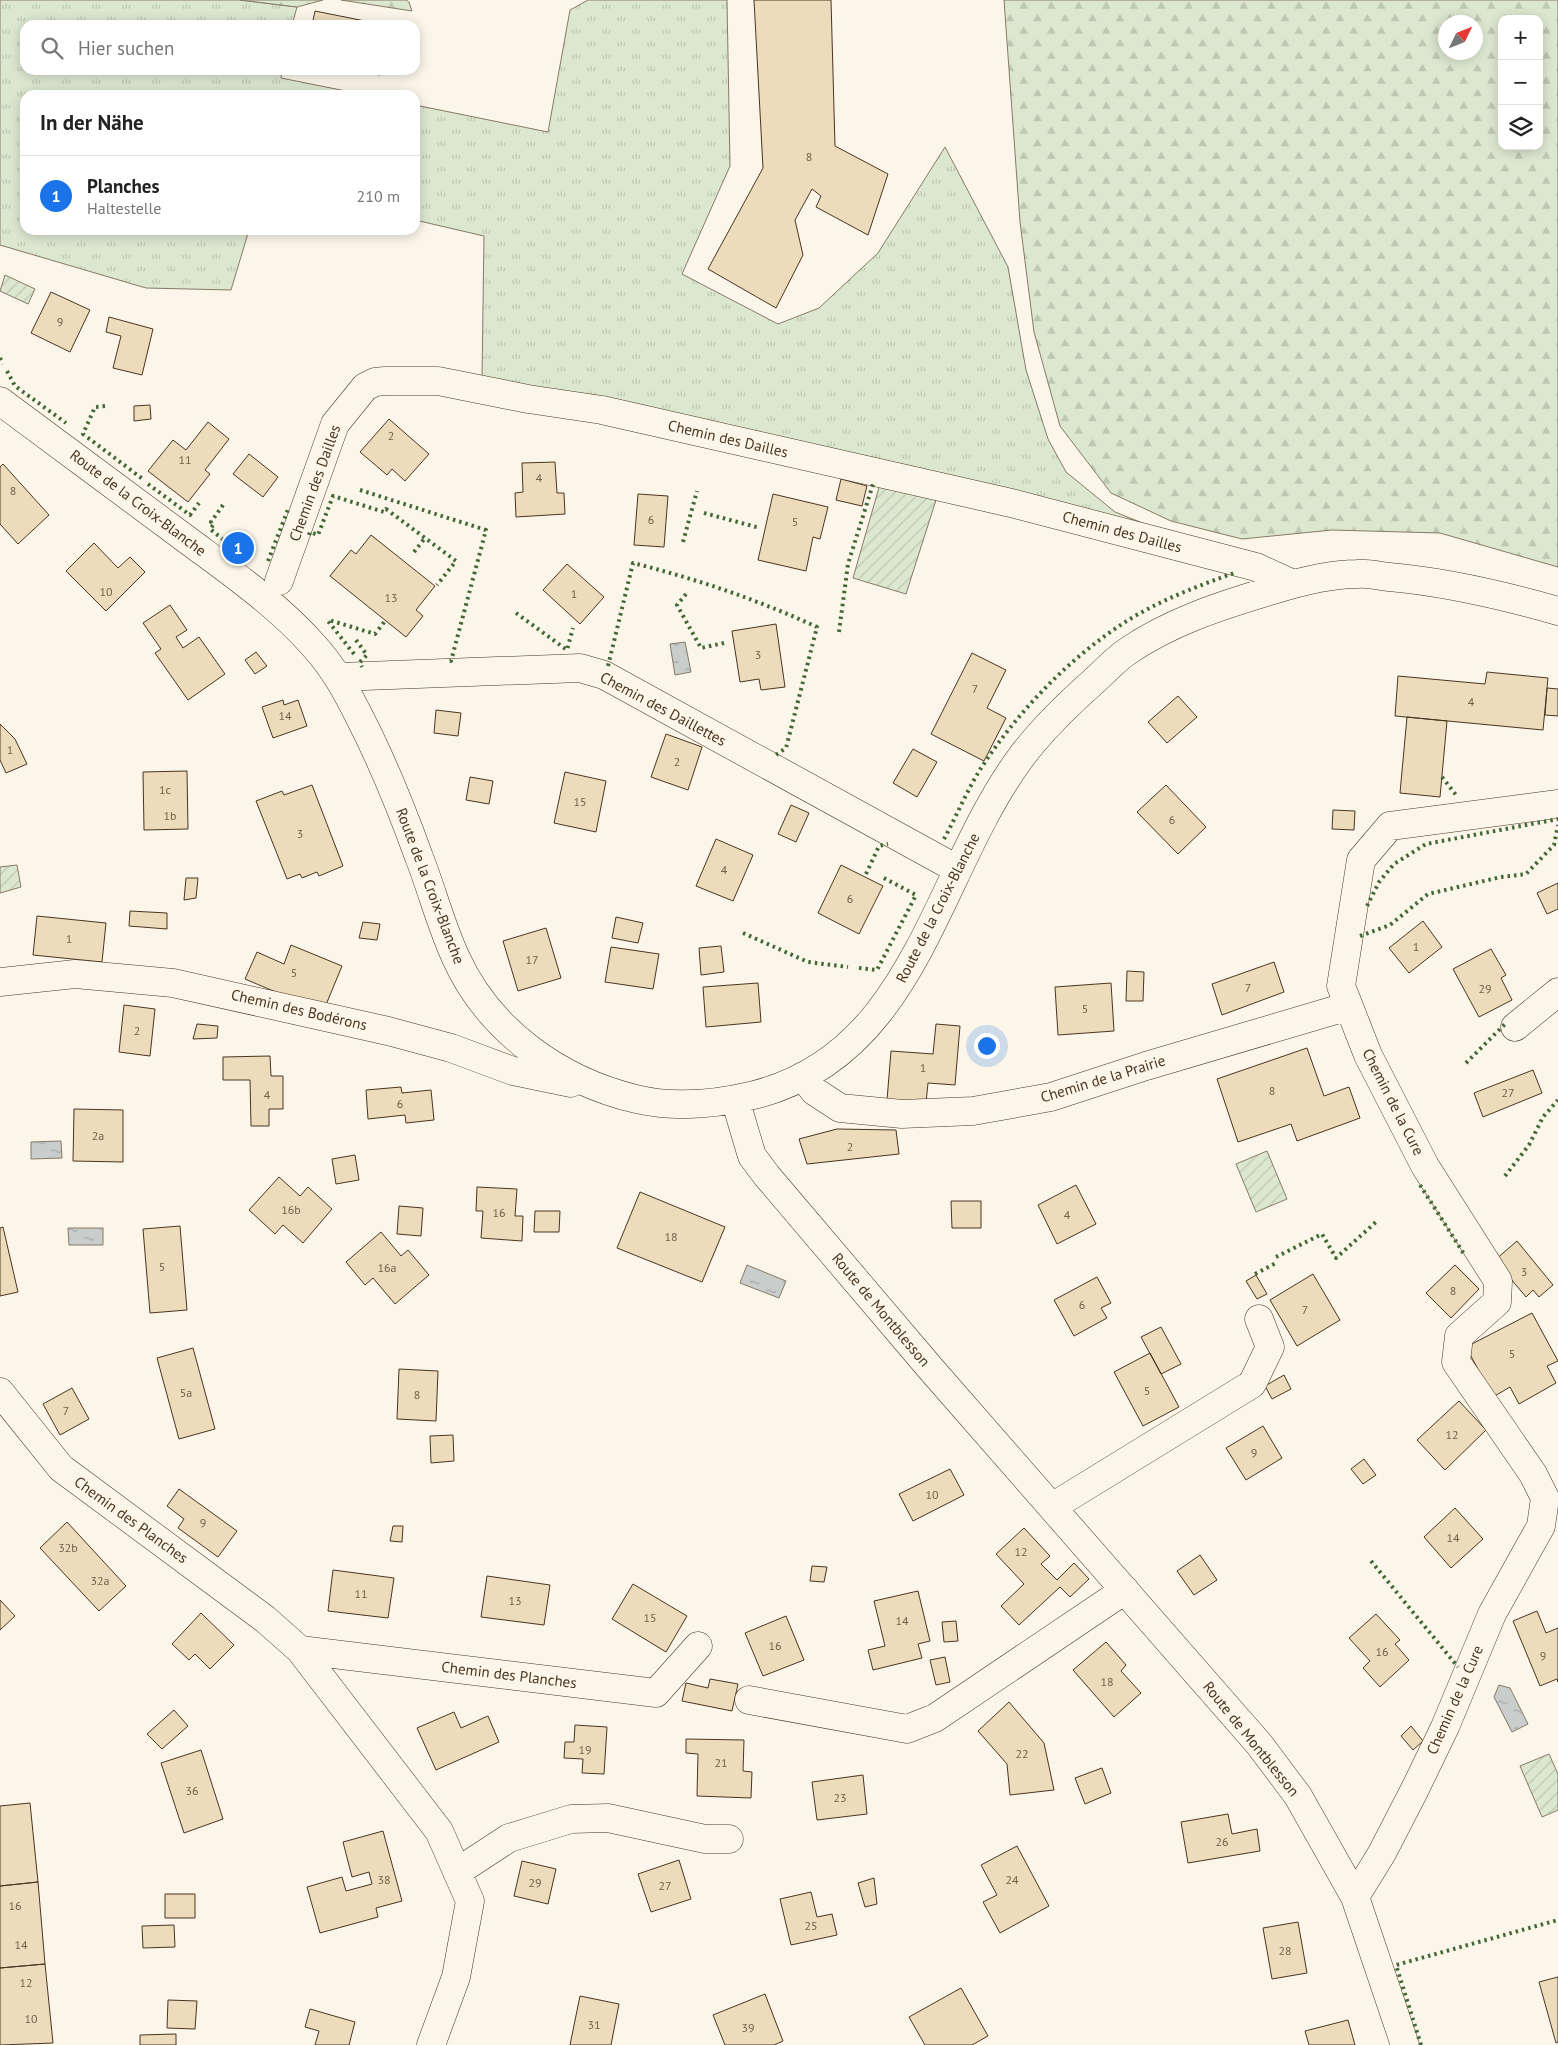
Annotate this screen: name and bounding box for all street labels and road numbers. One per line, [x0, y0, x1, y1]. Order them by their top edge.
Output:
street label: Chemin des Dailles [666, 415, 790, 462]
street label: Chemin des Dailles [285, 422, 344, 544]
street label: Route de la Croix-Blanche [66, 445, 210, 560]
street label: Chemin des Dailles [1060, 506, 1184, 557]
street label: Chemin des Daillettes [597, 667, 730, 750]
street label: Route de la Croix-Blanche [392, 805, 469, 967]
street label: Route de la Croix-Blanche [891, 830, 984, 986]
street label: Chemin des Bodérons [229, 985, 369, 1034]
street label: Chemin de la Cure [1358, 1045, 1429, 1158]
street label: Chemin de la Prairie [1038, 1051, 1168, 1107]
street label: Route de Montblesson [828, 1249, 935, 1370]
street label: Chemin des Planches [71, 1472, 192, 1567]
street label: Chemin de la Cure [1422, 1642, 1487, 1757]
street label: Chemin des Planches [440, 1657, 578, 1692]
street label: Route de Montblesson [1199, 1677, 1304, 1800]

